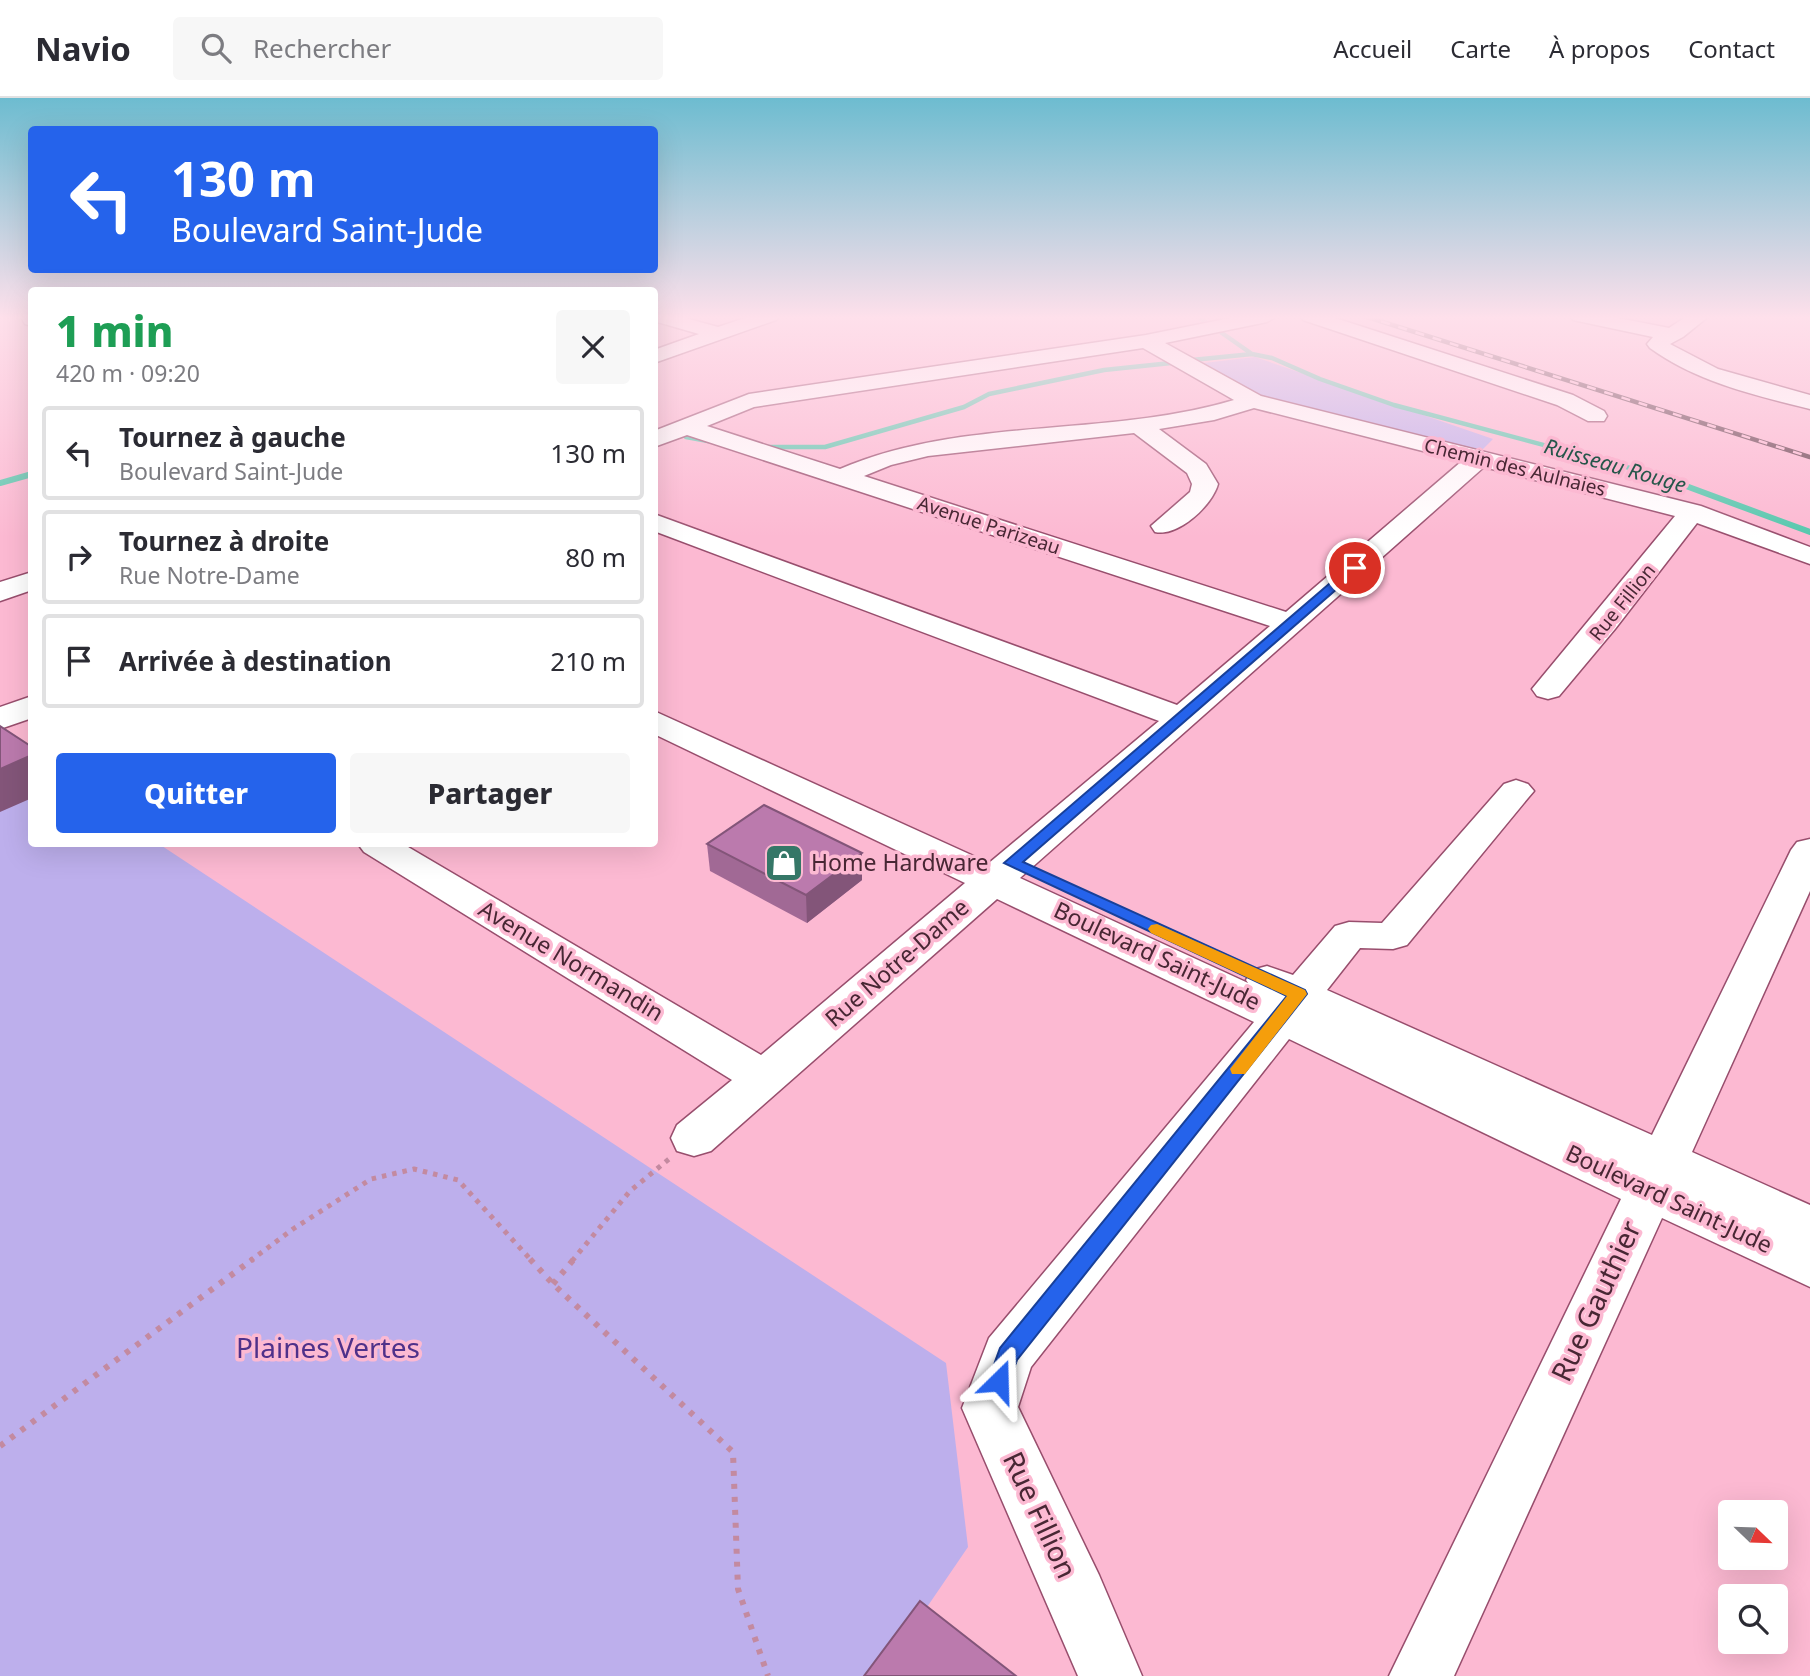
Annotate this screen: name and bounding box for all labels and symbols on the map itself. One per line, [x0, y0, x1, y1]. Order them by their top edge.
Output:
water label: Ruisseau Rouge [1541, 431, 1690, 499]
street label: Chemin des Aulnaies [1422, 432, 1608, 502]
street label: Avenue Parizeau [914, 490, 1064, 560]
pin [1325, 538, 1385, 598]
street label: Rue Fillion [1583, 558, 1661, 646]
shop icon: Home Hardware [763, 842, 805, 884]
place label: Home Hardware [811, 846, 989, 878]
street label: Rue Notre-Dame [818, 891, 975, 1034]
street label: Avenue Normandin [473, 892, 670, 1028]
street label: Boulevard Saint-Jude [1049, 893, 1266, 1017]
street label: Boulevard Saint-Jude [1561, 1136, 1778, 1260]
street label: Rue Gauthier [1541, 1214, 1649, 1387]
park label: Plaines Vertes [236, 1328, 420, 1366]
position arrow [962, 1344, 1036, 1418]
street label: Rue Fillion [995, 1445, 1087, 1584]
north arrow [1718, 1500, 1788, 1570]

